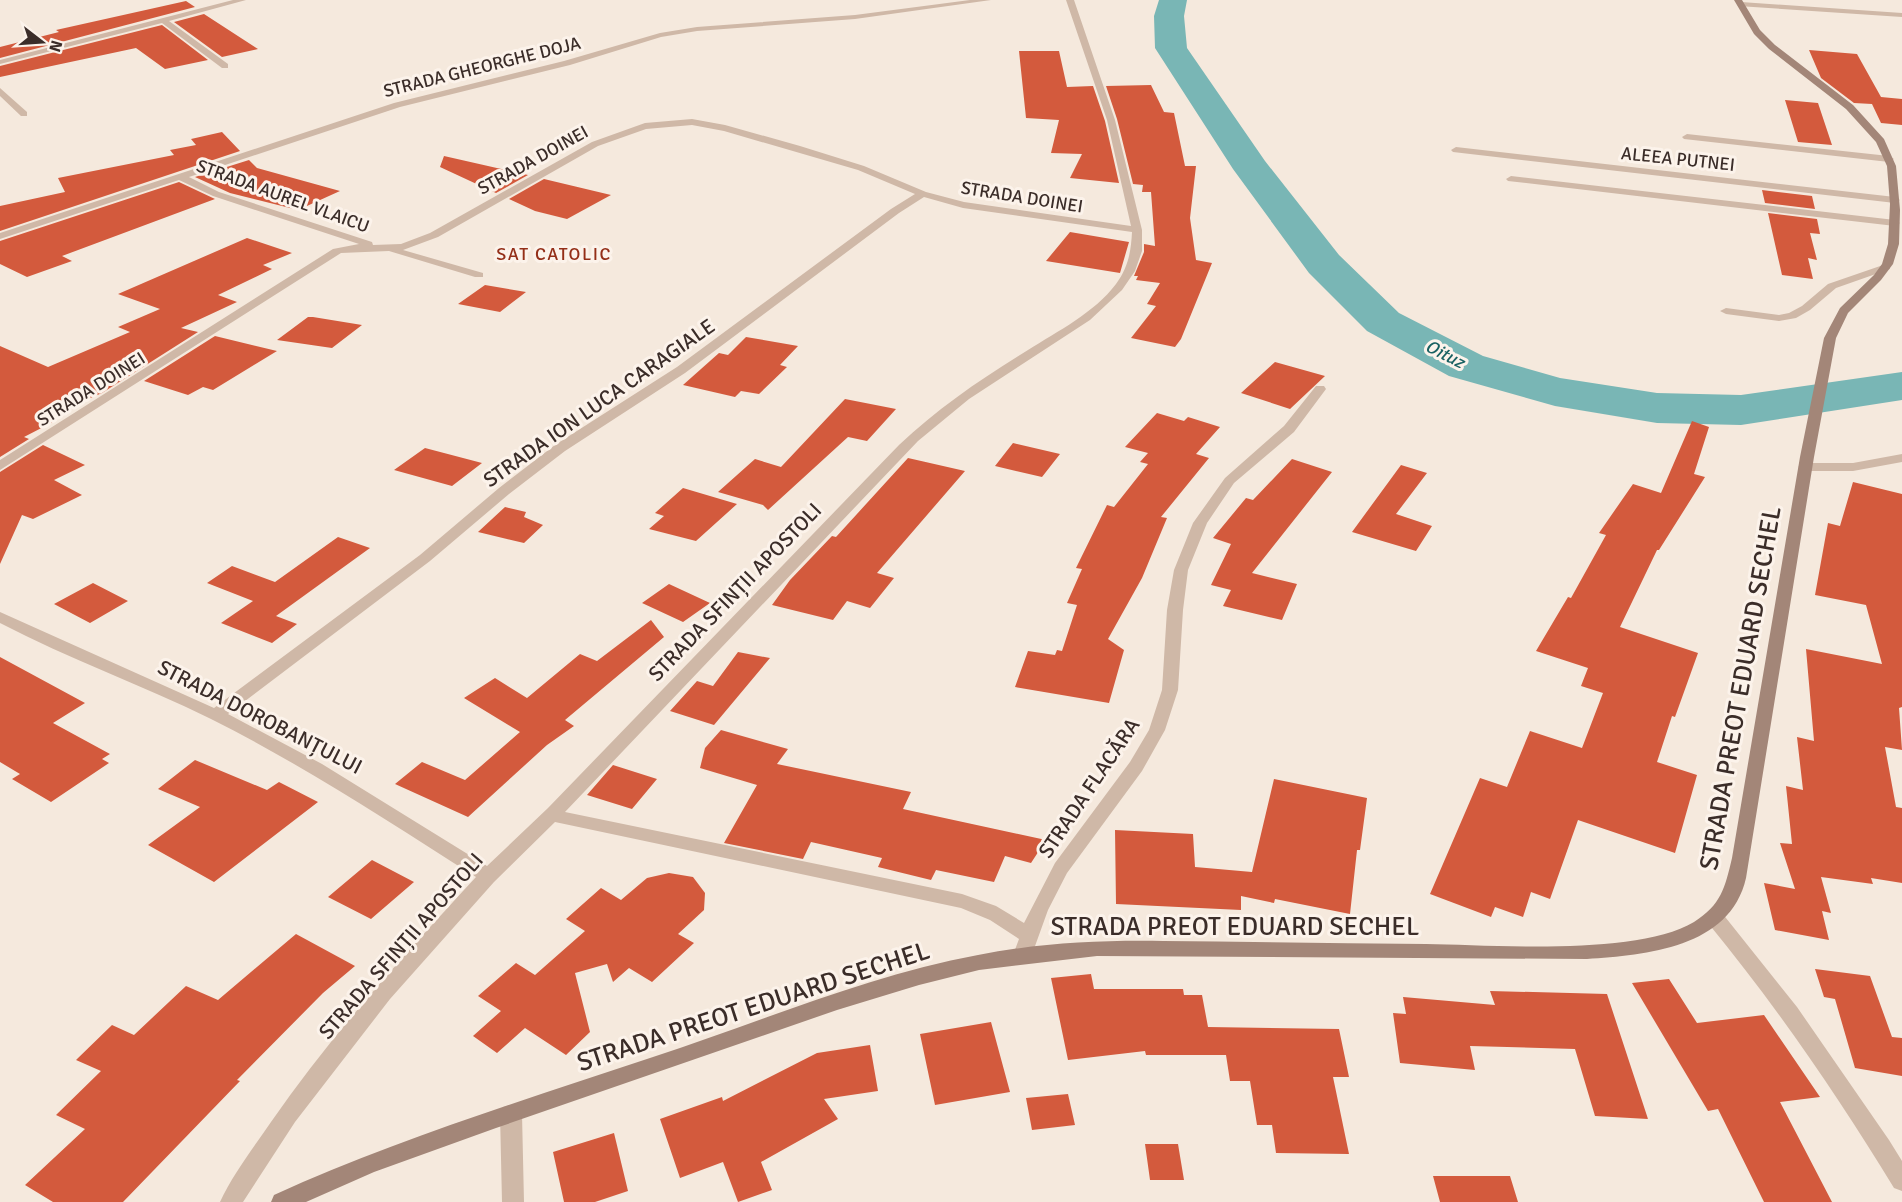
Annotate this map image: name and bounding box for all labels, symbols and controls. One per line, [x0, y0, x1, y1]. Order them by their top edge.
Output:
north arrow [12, 12, 72, 72]
street label: STRADA GHEORGHE DOJA [381, 32, 583, 102]
text: N [44, 38, 67, 54]
street label: STRADA DOINEI [474, 121, 592, 199]
street label: ALEEA PUTNEI [1620, 142, 1736, 176]
street label: STRADA AUREL VLAICU [194, 154, 372, 238]
street label: STRADA DOINEI [959, 177, 1085, 217]
district label: SAT CATOLIC [496, 243, 612, 265]
street label: STRADA ION LUCA CARAGIALE [478, 313, 720, 493]
water label: Oituz [1422, 335, 1470, 374]
street label: STRADA DOINEI [33, 347, 149, 431]
street label: STRADA SFINȚII APOSTOLI [643, 497, 827, 687]
street label: STRADA PREOT EDUARD SECHEL [1693, 504, 1789, 873]
street label: STRADA DOROBANȚULUI [153, 654, 367, 780]
street label: STRADA FLACĂRA [1033, 713, 1145, 863]
street label: STRADA SFINȚII APOSTOLI [313, 848, 489, 1044]
street label: STRADA PREOT EDUARD SECHEL [1051, 911, 1419, 943]
street label: STRADA PREOT EDUARD SECHEL [573, 935, 934, 1079]

